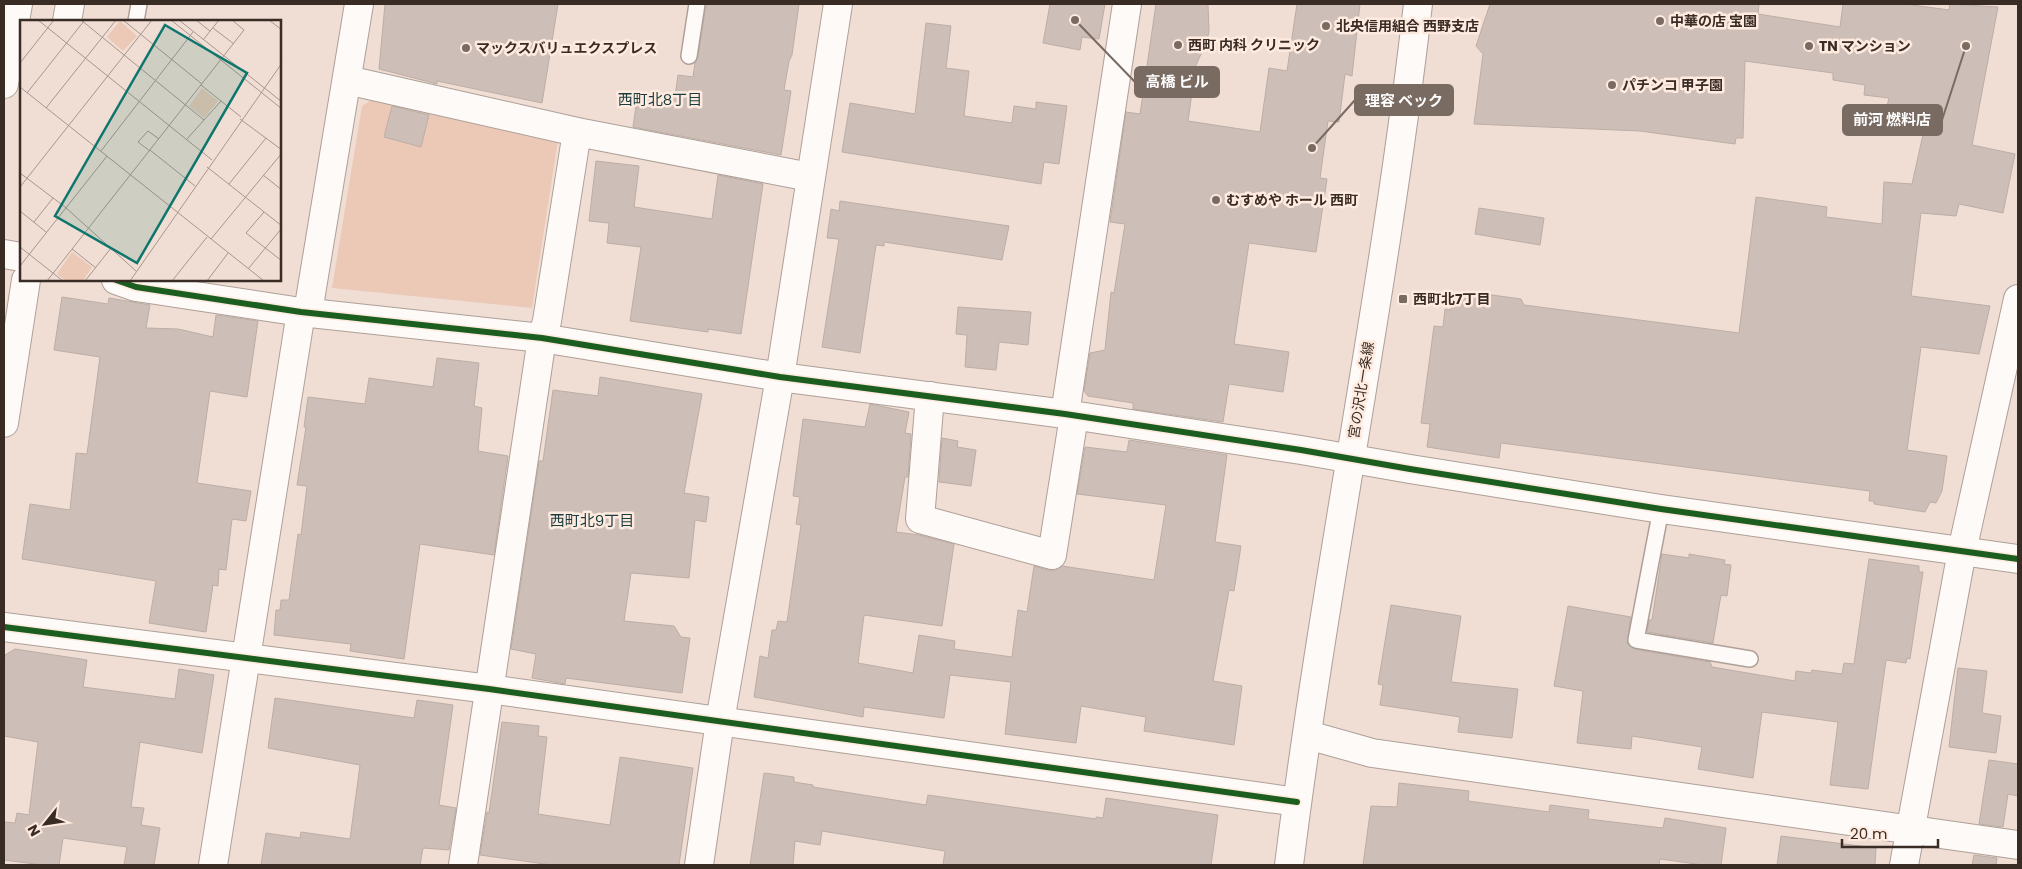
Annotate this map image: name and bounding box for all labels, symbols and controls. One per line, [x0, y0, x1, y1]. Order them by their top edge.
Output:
place label: 中華の店 宝園 [1670, 11, 1757, 31]
marker: 中華の店 宝園 [1654, 15, 1666, 27]
place label: 北央信用組合 西野支店 [1336, 16, 1479, 36]
inset map [20, 20, 281, 281]
marker: 北央信用組合 西野支店 [1320, 20, 1332, 32]
place label: 西町 内科 クリニック [1188, 35, 1320, 55]
place label: TN マンション [1819, 36, 1911, 56]
place label: マックスバリュエクスプレス [476, 38, 657, 58]
marker: 西町 内科 クリニック [1172, 39, 1184, 51]
marker: TN マンション [1803, 40, 1815, 52]
marker: マックスバリュエクスプレス [460, 42, 472, 54]
callout: 高橋 ビル [1135, 67, 1219, 97]
text: 高橋 ビル [1145, 71, 1209, 92]
place label: パチンコ 甲子園 [1622, 75, 1723, 95]
marker: パチンコ 甲子園 [1606, 79, 1618, 91]
callout: 理容 ベック [1355, 85, 1453, 115]
district label: 西町北8丁目 [618, 89, 702, 110]
text: 理容 ベック [1365, 90, 1443, 111]
callout: 前河 燃料店 [1843, 105, 1942, 135]
text: 前河 燃料店 [1853, 109, 1931, 130]
place label: むすめや ホール 西町 [1226, 190, 1358, 210]
marker: むすめや ホール 西町 [1210, 194, 1222, 206]
place label: 西町北7丁目 [1413, 289, 1491, 309]
marker: 西町北7丁目 [1397, 293, 1409, 305]
street label: 宮の沢北一条線 [1343, 340, 1379, 440]
district label: 西町北9丁目 [550, 510, 634, 531]
north arrow [20, 799, 70, 849]
scale bar [1842, 816, 1938, 848]
text: N [22, 821, 45, 840]
text: 20 m [1850, 823, 1888, 844]

